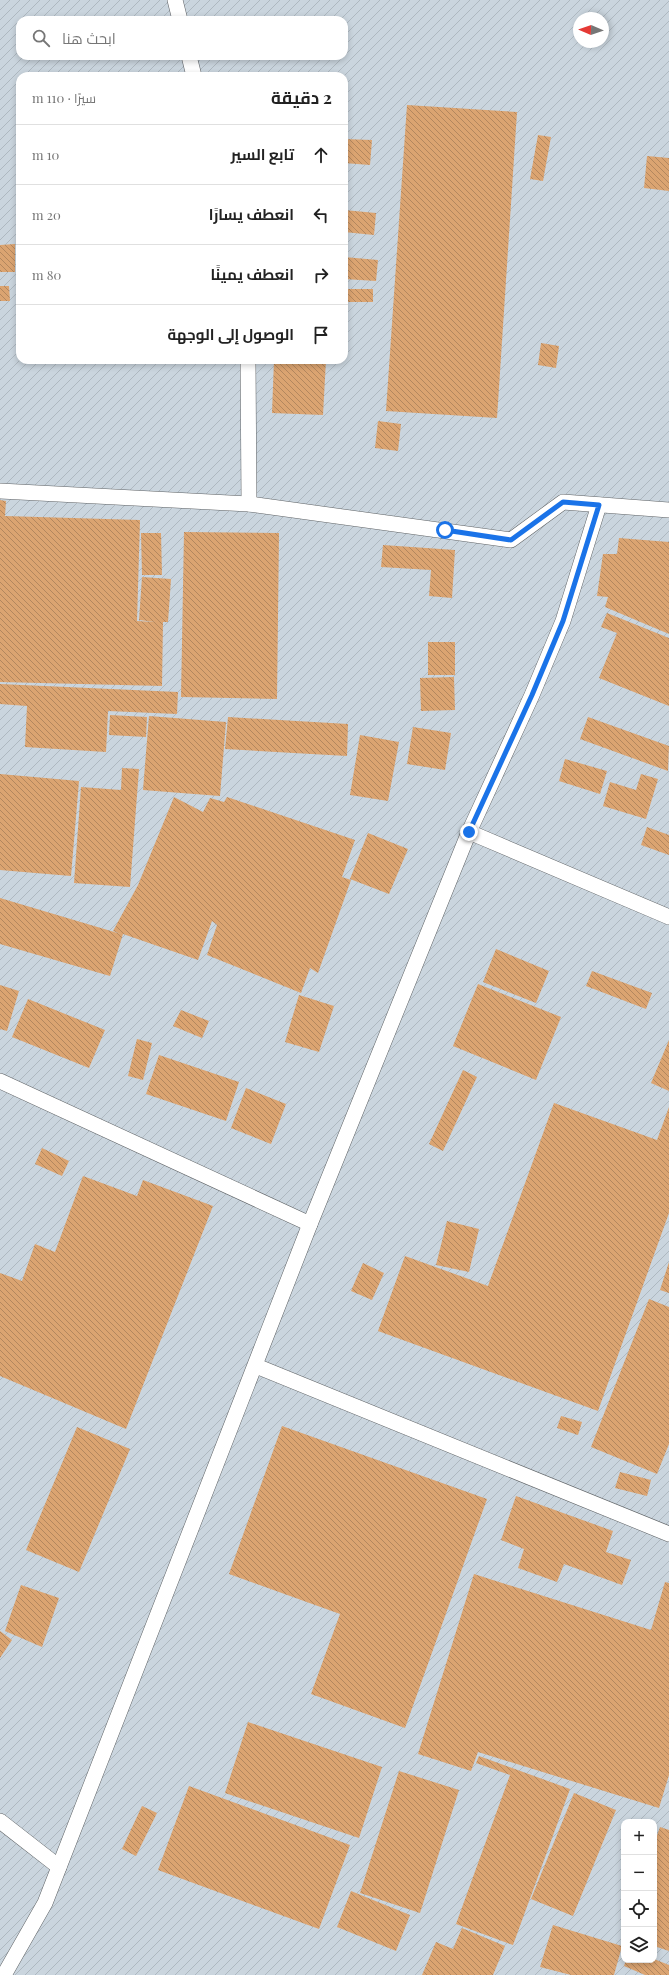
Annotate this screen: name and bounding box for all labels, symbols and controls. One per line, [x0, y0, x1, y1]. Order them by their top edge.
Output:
north arrow [573, 12, 609, 48]
search box [16, 16, 348, 60]
icon: search [30, 27, 52, 49]
text: ابحث هنا [62, 28, 116, 48]
text: 2 دقيقة [271, 86, 332, 108]
text: سيرًا · 110 m [32, 89, 96, 106]
text: تابع السير [231, 144, 294, 164]
icon: ahead [310, 144, 332, 166]
text: 10 m [32, 146, 59, 163]
text: انعطف يسارًا [209, 204, 294, 224]
icon: left [310, 204, 332, 226]
text: 20 m [32, 206, 61, 223]
text: انعطف يمينًا [211, 264, 294, 284]
icon: right [310, 264, 332, 286]
text: 80 m [32, 266, 61, 283]
text: الوصول إلى الوجهة [168, 324, 294, 344]
icon: arrive [310, 324, 332, 346]
route start [436, 521, 454, 539]
route end [460, 823, 478, 841]
map controls [621, 1819, 657, 1963]
button: + [621, 1819, 657, 1855]
button: − [621, 1855, 657, 1891]
button: locate [621, 1891, 657, 1927]
button: layers [621, 1927, 657, 1963]

